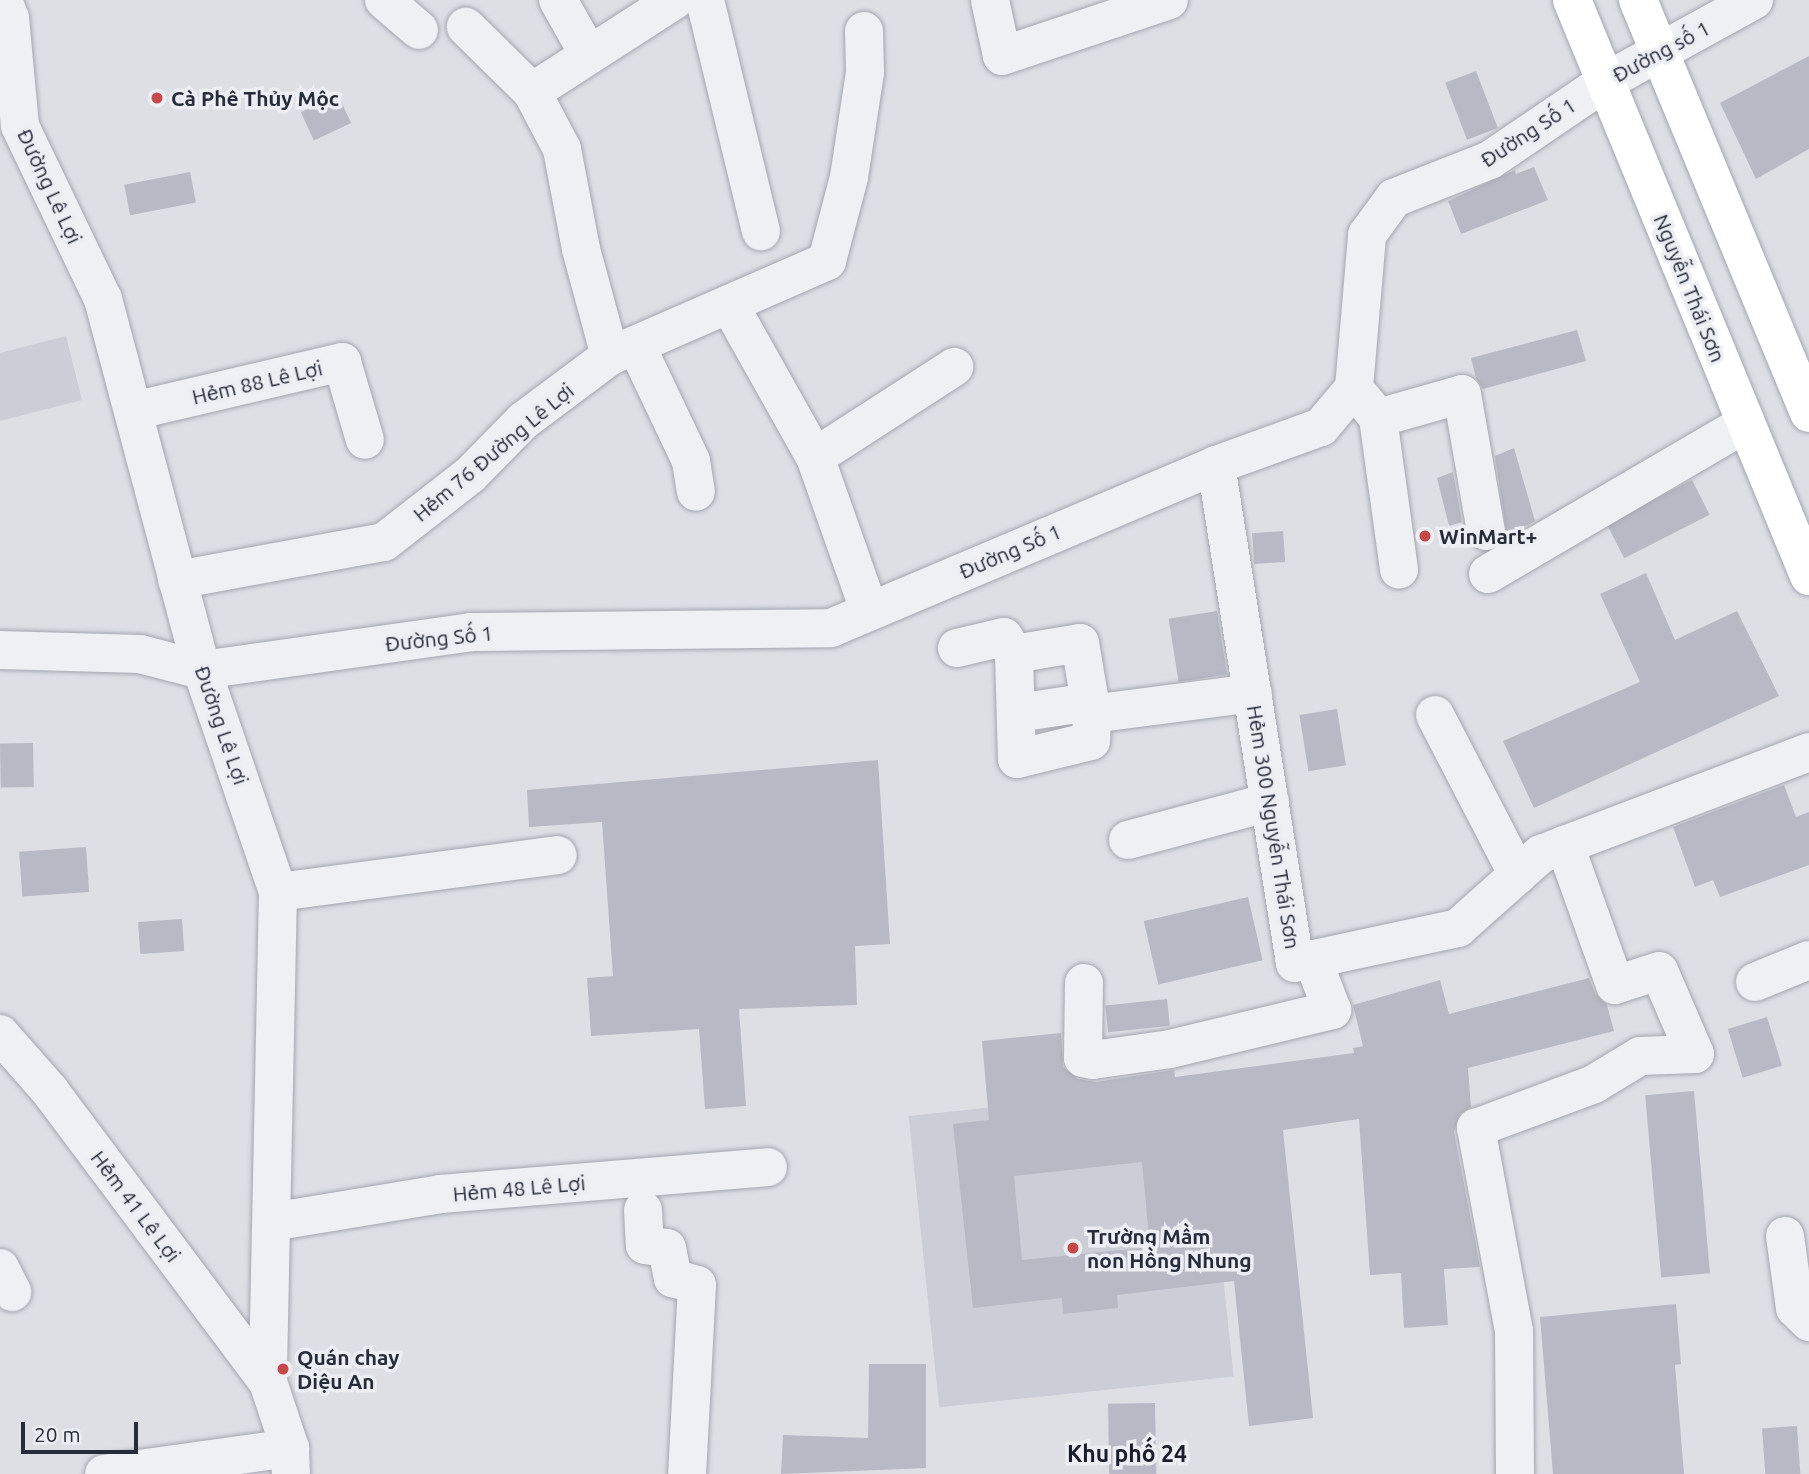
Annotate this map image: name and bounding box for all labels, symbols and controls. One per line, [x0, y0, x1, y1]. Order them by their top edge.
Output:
street label: Đường số 1 [1608, 15, 1714, 87]
place label: Cà Phê Thủy Mộc [171, 85, 339, 111]
marker: Cà Phê Thủy Mộc [149, 90, 165, 106]
street label: Đường Số 1 [1476, 92, 1580, 172]
street label: Đường Lê Lợi [12, 124, 88, 248]
street label: Nguyễn Thái Sơn [1649, 210, 1731, 366]
street label: Hẻm 88 Lê Lợi [189, 355, 325, 409]
street label: Hẻm 76 Đường Lê Lợi [408, 378, 578, 526]
street label: Đường Số 1 [955, 518, 1065, 584]
place label: WinMart+ [1439, 523, 1537, 549]
marker: WinMart+ [1417, 528, 1433, 544]
street label: Đường Số 1 [384, 620, 494, 656]
street label: Đường Lê Lợi [190, 662, 254, 788]
street label: Hẻm 300 Nguyễn Thái Sơn [1242, 703, 1306, 951]
street label: Hẻm 41 Lê Lợi [86, 1145, 186, 1267]
street label: Hẻm 48 Lê Lợi [452, 1170, 586, 1206]
place label: Trường Mầm non Hồng Nhung [1087, 1223, 1252, 1273]
marker: Trường Mầm non Hồng Nhung [1065, 1240, 1081, 1256]
place label: Quán chay Diệu An [297, 1344, 399, 1394]
marker: Quán chay Diệu An [275, 1361, 291, 1377]
scale bar [24, 1408, 142, 1452]
text: 20 m [34, 1422, 81, 1446]
district label: Khu phố 24 [1067, 1440, 1187, 1468]

